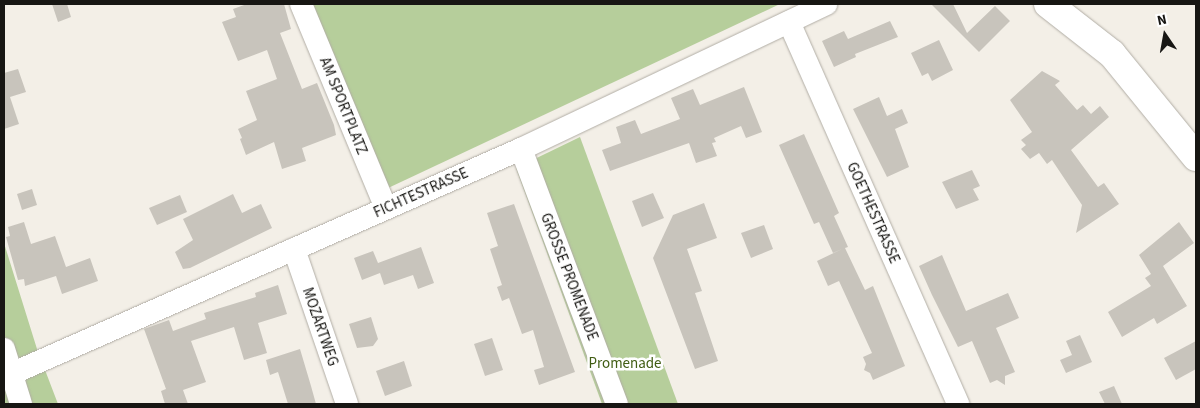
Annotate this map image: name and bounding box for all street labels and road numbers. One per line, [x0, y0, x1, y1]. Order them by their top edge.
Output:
street label: AM SPORTPLATZ [315, 55, 371, 157]
street label: GOETHESTRASSE [843, 160, 903, 266]
street label: FICHTESTRASSE [371, 164, 471, 222]
street label: GROSSE PROMENADE [536, 211, 602, 343]
street label: MOZARTWEG [298, 285, 342, 369]

